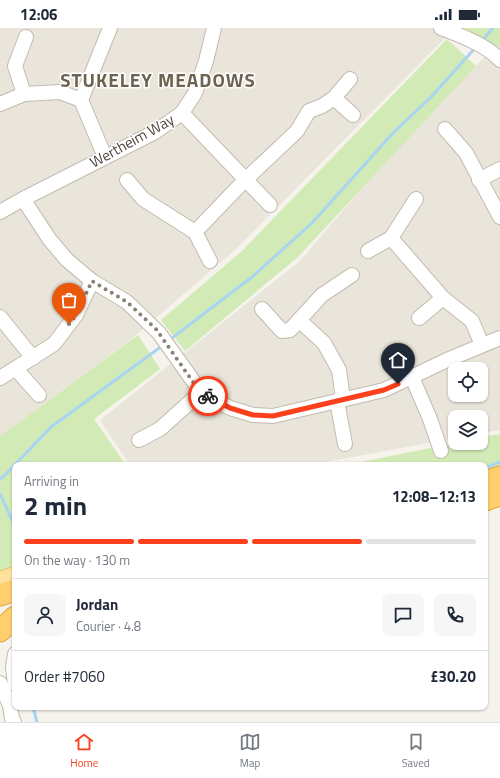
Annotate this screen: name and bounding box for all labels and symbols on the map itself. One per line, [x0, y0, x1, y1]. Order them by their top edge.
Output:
district label: STUKELEY MEADOWS [60, 65, 256, 94]
street label: Wertheim Way [85, 108, 178, 173]
pin [52, 283, 86, 324]
pin [381, 343, 415, 384]
courier [188, 376, 228, 416]

